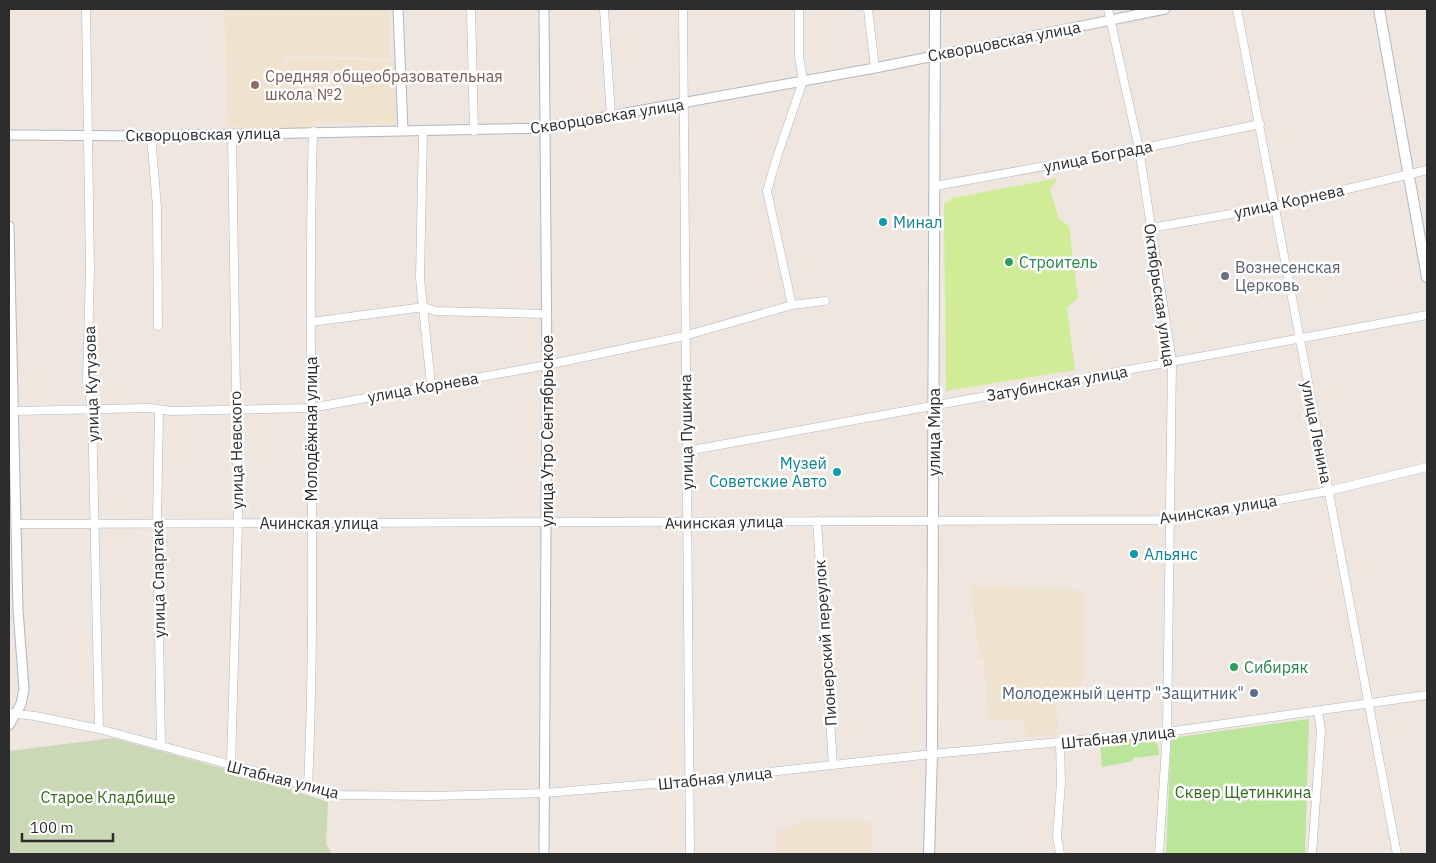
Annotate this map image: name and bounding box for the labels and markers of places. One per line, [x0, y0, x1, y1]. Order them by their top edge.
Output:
place label: Средняя общеобразовательная школа №2 [265, 66, 503, 104]
marker: Средняя общеобразовательная школа №2 [249, 79, 261, 91]
place label: Минал [893, 212, 943, 232]
marker: Минал [877, 216, 889, 228]
place label: Строитель [1019, 252, 1098, 272]
marker: Строитель [1003, 256, 1015, 268]
place label: Вознесенская Церковь [1235, 257, 1340, 295]
marker: Вознесенская Церковь [1219, 270, 1231, 282]
place label: Музей Советские Авто [709, 453, 827, 491]
marker: Музей Советские Авто [831, 466, 843, 478]
place label: Альянс [1144, 544, 1198, 564]
marker: Альянс [1128, 548, 1140, 560]
place label: Сибиряк [1244, 657, 1309, 677]
marker: Сибиряк [1228, 661, 1240, 673]
place label: Молодежный центр "Защитник" [1002, 683, 1244, 703]
marker: Молодежный центр "Защитник" [1248, 687, 1260, 699]

